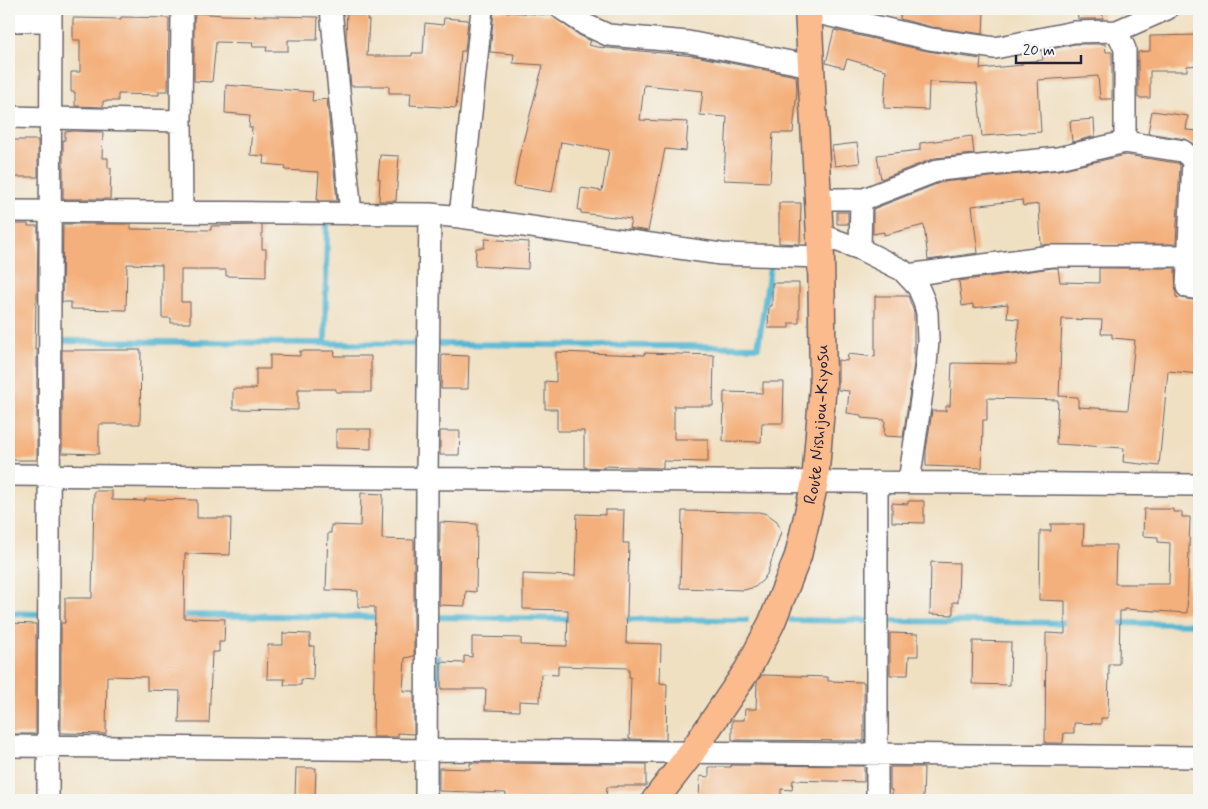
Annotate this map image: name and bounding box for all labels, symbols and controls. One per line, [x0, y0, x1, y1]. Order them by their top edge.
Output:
scale bar [1016, 32, 1080, 64]
text: 20 m [1023, 41, 1055, 61]
street label: Route Nishijou-Kiyosu [798, 344, 835, 507]

